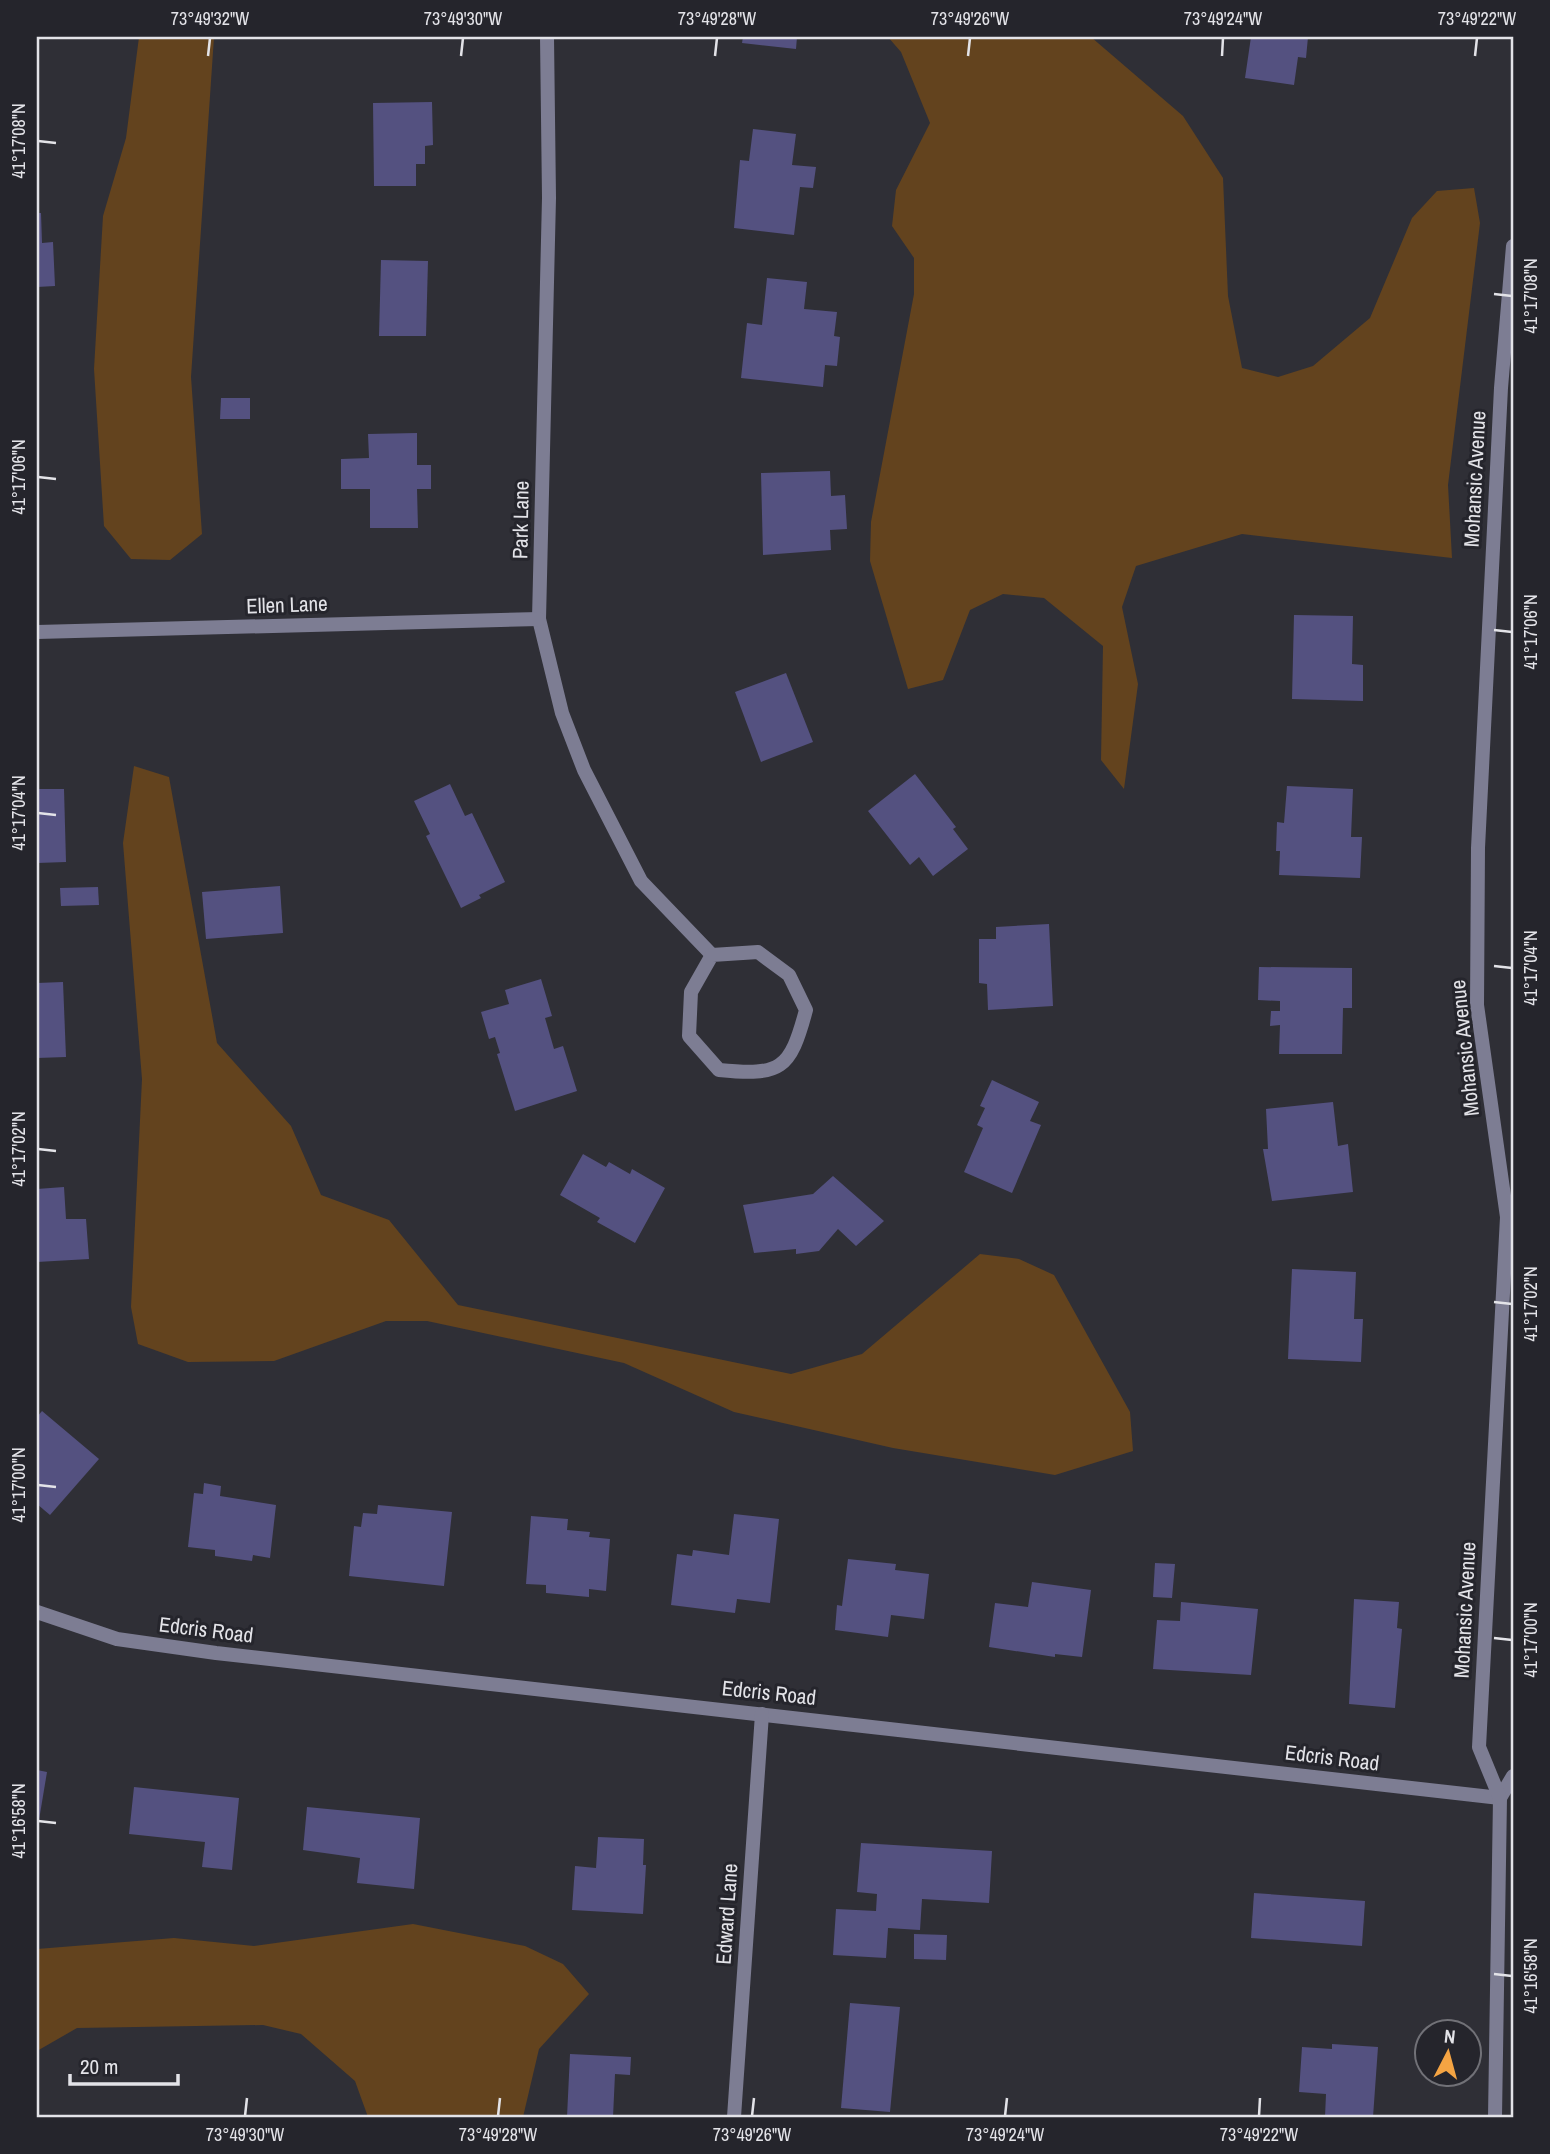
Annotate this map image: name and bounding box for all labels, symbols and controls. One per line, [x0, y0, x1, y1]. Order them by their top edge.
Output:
text: 73°49'32"W [171, 6, 249, 31]
text: 73°49'30"W [424, 6, 502, 31]
text: 73°49'28"W [678, 6, 756, 31]
text: 73°49'26"W [931, 6, 1009, 31]
text: 73°49'24"W [1184, 6, 1262, 31]
text: 73°49'22"W [1438, 6, 1516, 31]
text: 41°17'08"N [6, 103, 31, 179]
text: 41°17'08"N [1518, 258, 1543, 334]
street label: Mohansic Avenue [1456, 410, 1493, 548]
text: 41°17'06"N [6, 439, 31, 515]
street label: Park Lane [505, 480, 536, 559]
street label: Ellen Lane [246, 589, 328, 620]
text: 41°17'06"N [1518, 594, 1543, 670]
text: 41°17'04"N [6, 775, 31, 851]
text: 41°17'04"N [1518, 930, 1543, 1006]
street label: Mohansic Avenue [1443, 979, 1486, 1117]
text: 41°17'02"N [6, 1111, 31, 1187]
text: 41°17'02"N [1518, 1266, 1543, 1342]
text: 41°17'00"N [6, 1447, 31, 1523]
street label: Mohansic Avenue [1446, 1541, 1483, 1679]
text: 41°17'00"N [1518, 1602, 1543, 1678]
street label: Edcris Road [157, 1609, 255, 1650]
street label: Edcris Road [720, 1673, 818, 1712]
street label: Edcris Road [1283, 1737, 1381, 1778]
text: 41°16'58"N [6, 1783, 31, 1859]
street label: Edward Lane [708, 1862, 745, 1966]
text: 41°16'58"N [1518, 1938, 1543, 2014]
north arrow [1414, 2018, 1484, 2088]
text: N [1443, 2023, 1457, 2050]
scale bar [70, 2042, 178, 2086]
text: 20 m [80, 2052, 118, 2081]
text: 73°49'30"W [206, 2122, 284, 2147]
text: 73°49'28"W [459, 2122, 537, 2147]
text: 73°49'26"W [713, 2122, 791, 2147]
text: 73°49'24"W [966, 2122, 1044, 2147]
text: 73°49'22"W [1220, 2122, 1298, 2147]

